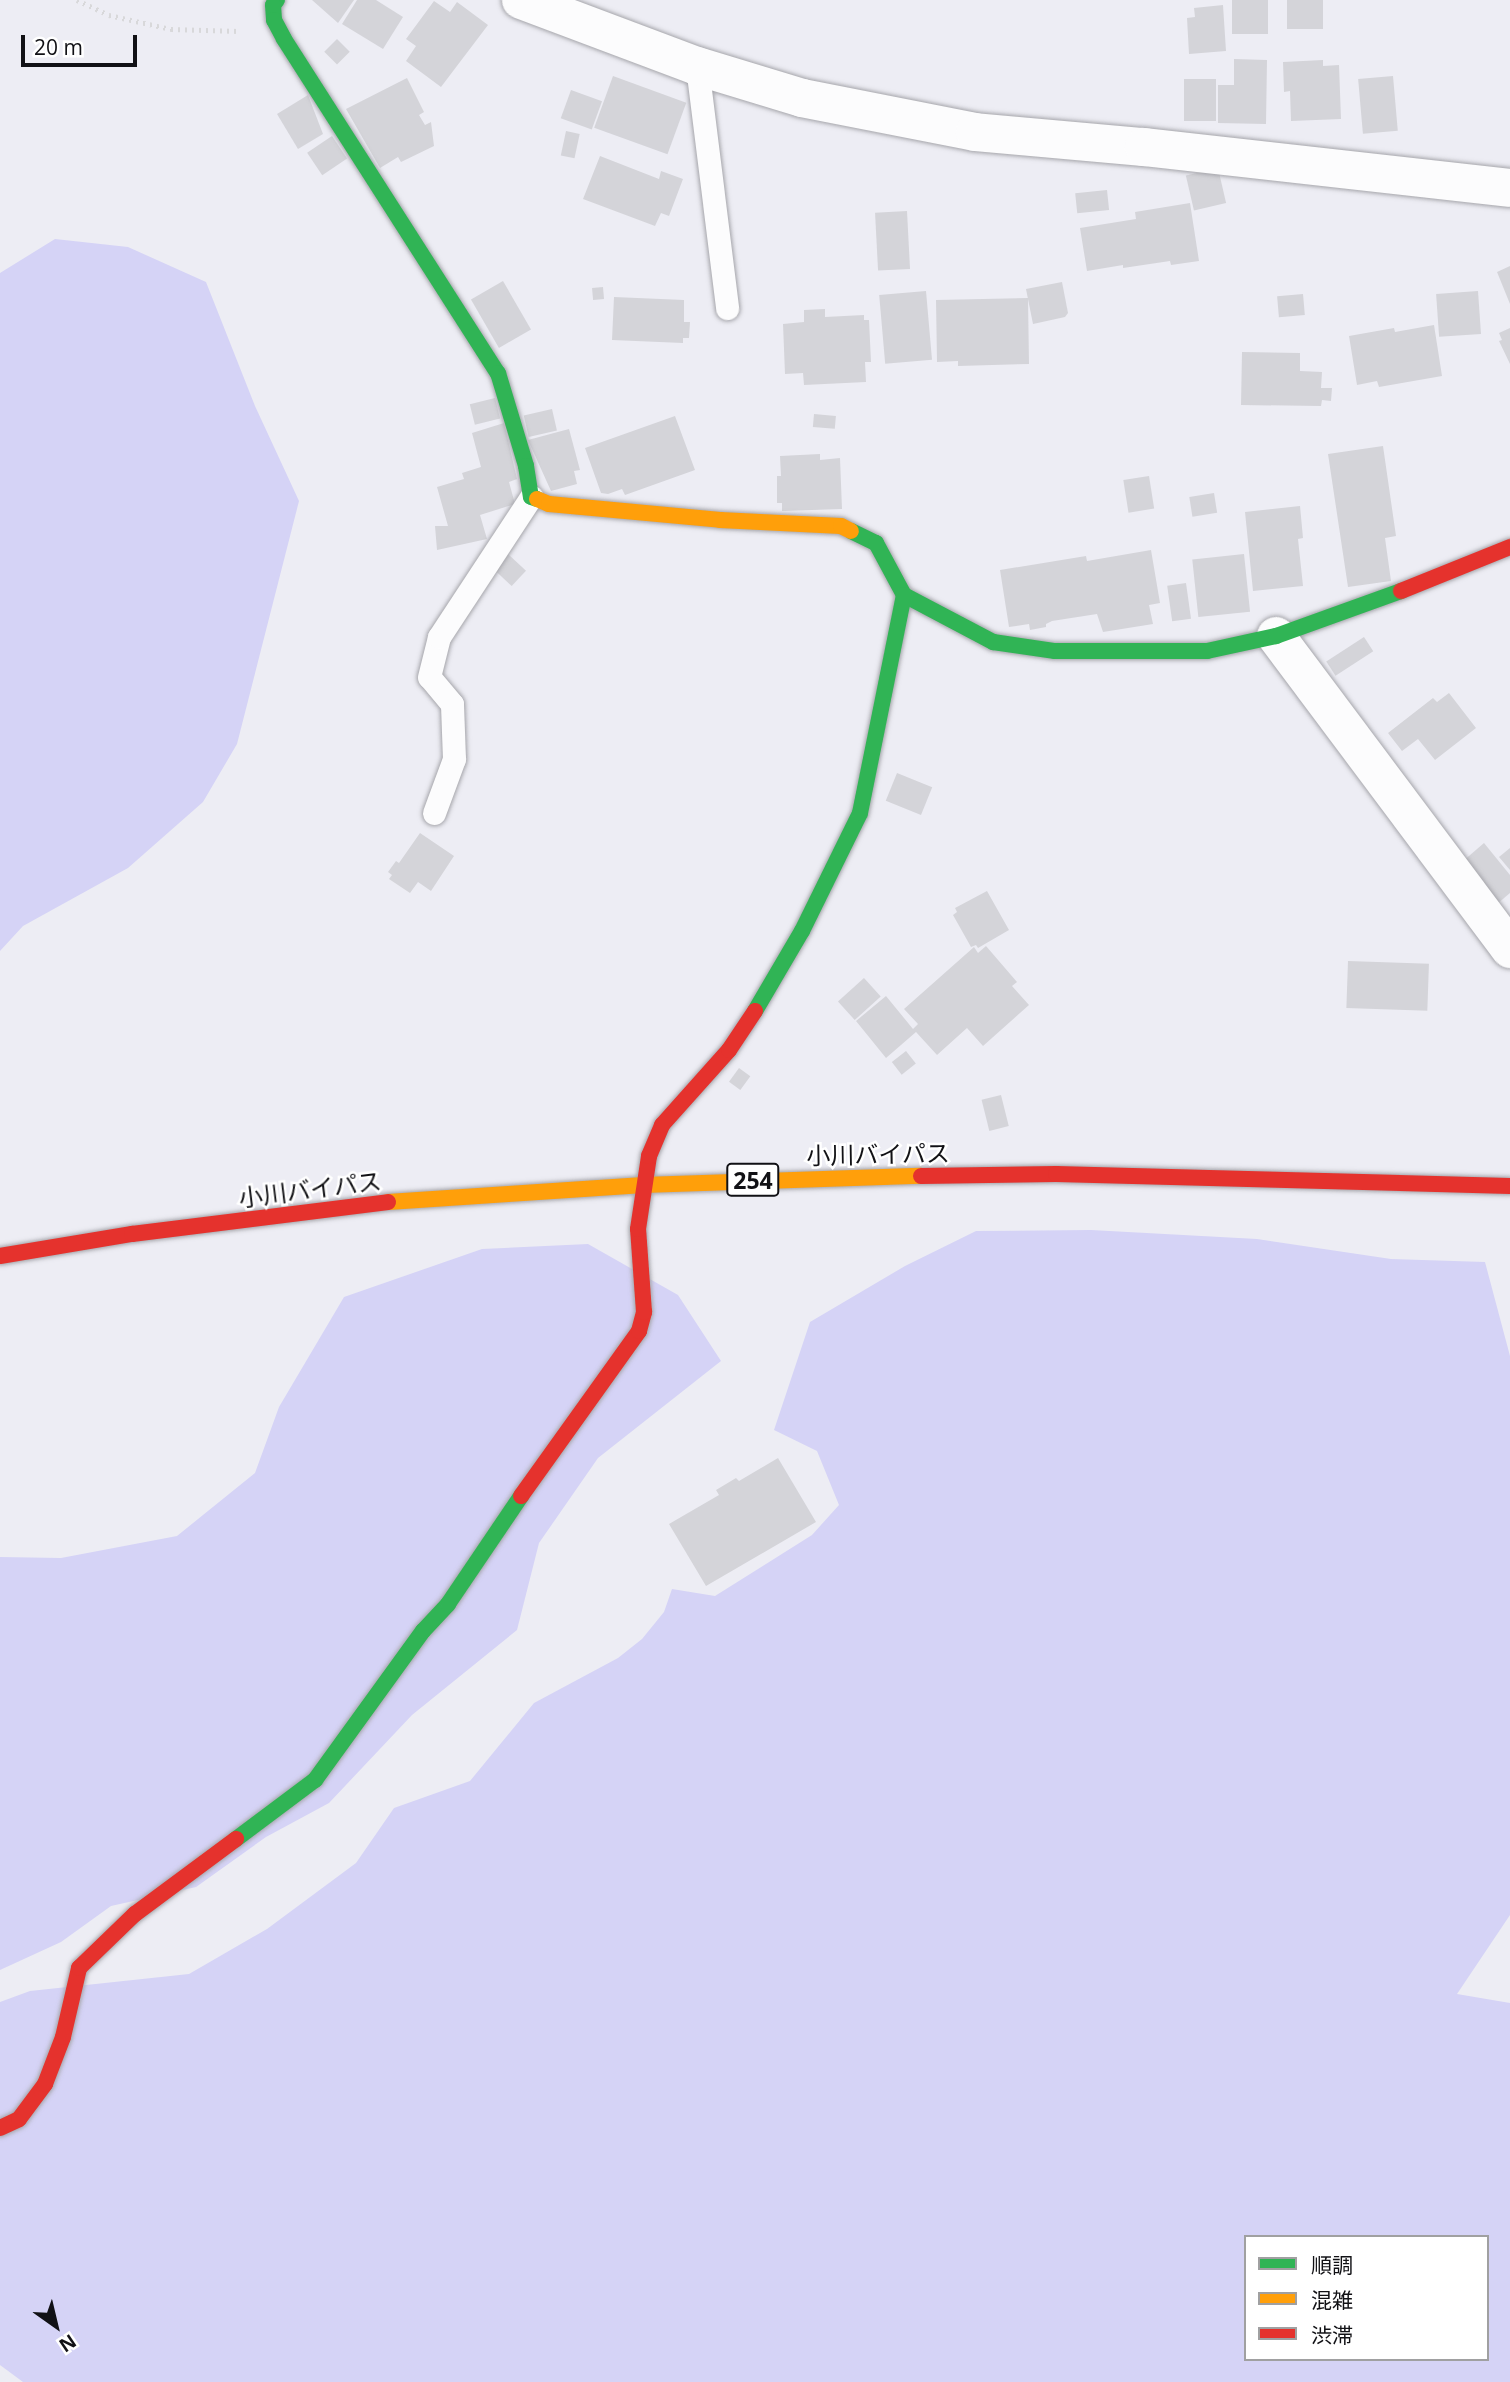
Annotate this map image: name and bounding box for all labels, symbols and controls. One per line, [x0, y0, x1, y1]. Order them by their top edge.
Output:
scale bar [24, 21, 140, 65]
text: 20 m [34, 33, 83, 61]
street label: 小川バイパス [806, 1138, 950, 1170]
road number: 254 [725, 1161, 781, 1200]
street label: 小川バイパス [237, 1166, 383, 1212]
legend [1244, 2235, 1489, 2361]
text: 順調 [1311, 2251, 1353, 2279]
text: 混雑 [1311, 2286, 1353, 2314]
north arrow [21, 2291, 91, 2361]
text: 渋滞 [1311, 2321, 1353, 2349]
text: N [54, 2328, 81, 2359]

